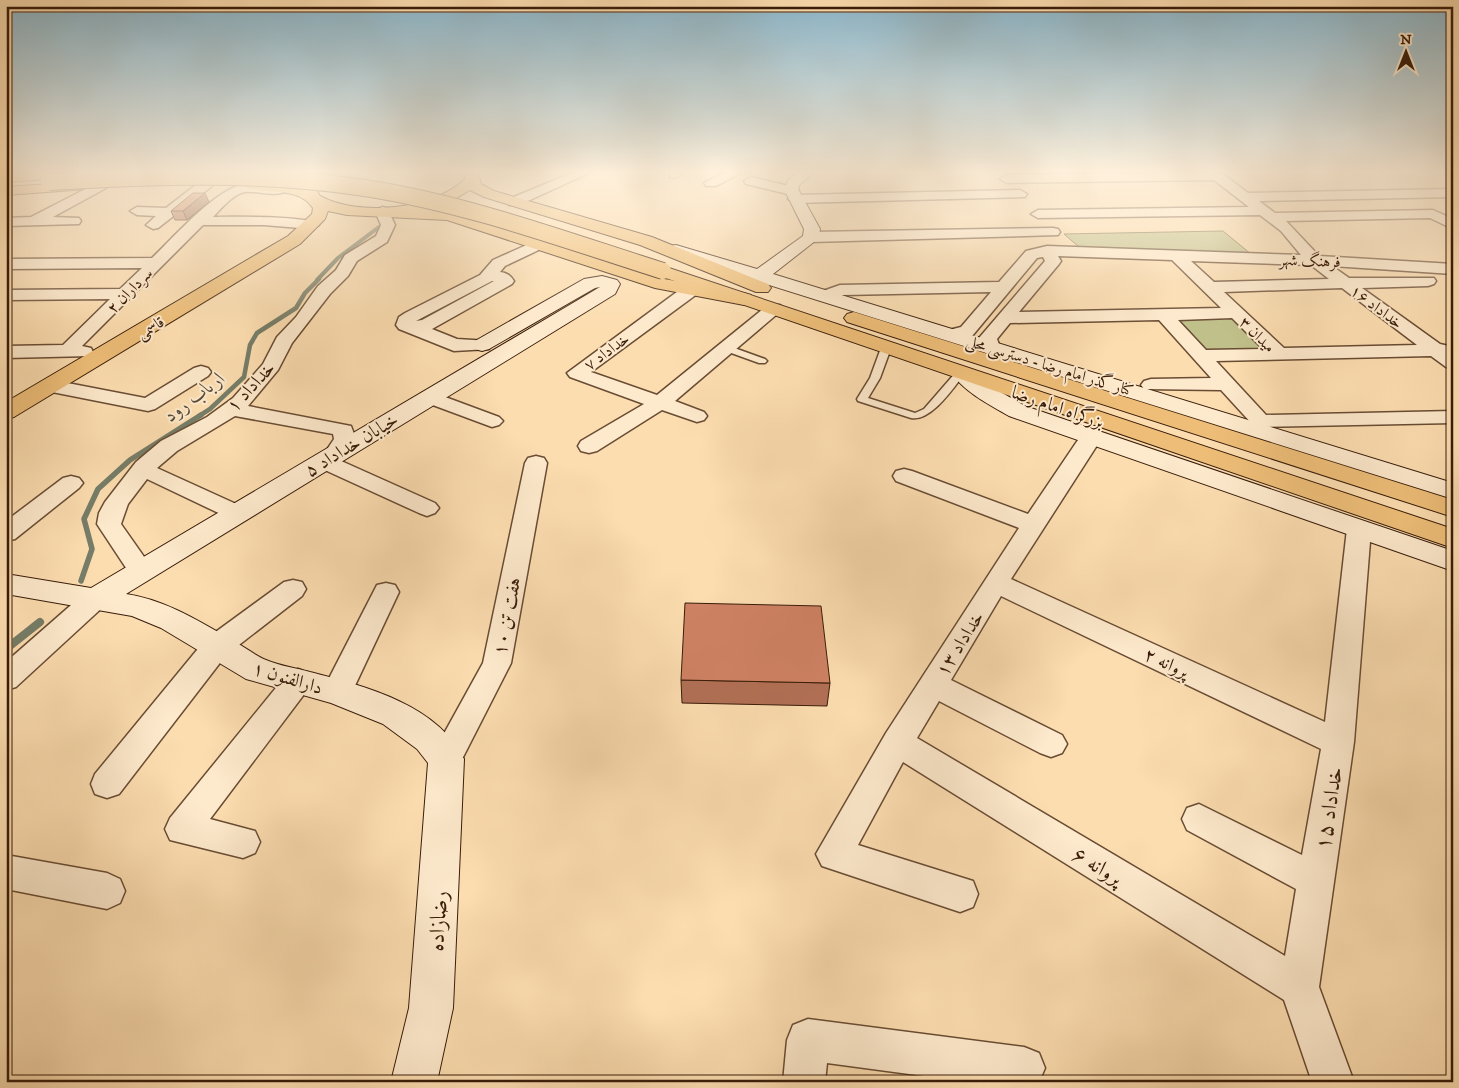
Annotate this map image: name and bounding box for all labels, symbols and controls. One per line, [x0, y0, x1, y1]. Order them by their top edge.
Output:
north arrow [1382, 28, 1432, 78]
text: N [1400, 31, 1412, 49]
street label: فرهنگ شهر [1277, 249, 1341, 272]
street label: سرداران ۲ [103, 264, 157, 318]
street label: خداداد ۱۶ [1346, 281, 1407, 333]
street label: قاسمی [133, 312, 169, 345]
street label: میدان ۳ [1235, 312, 1280, 357]
street label: خداداد ۷ [580, 329, 633, 375]
street label: کنار گذر امام رضا - دسترسی محلی [962, 329, 1137, 405]
street label: خداداد ۱ [222, 357, 280, 417]
water label: ارباب رود [159, 366, 230, 428]
street label: بزرگراه امام رضا [1007, 379, 1108, 438]
street label: خیابان خداداد ۵ [301, 408, 403, 482]
street label: هفت تن ۱۰ [489, 575, 526, 657]
street label: خداداد ۱۳ [931, 607, 989, 680]
street label: پروانه ۲ [1140, 643, 1194, 684]
street label: دارالفنون ۱ [250, 657, 325, 700]
street label: خداداد ۱۵ [1310, 765, 1349, 852]
street label: پروانه ۶ [1067, 841, 1129, 893]
street label: رضازاده [423, 890, 454, 952]

